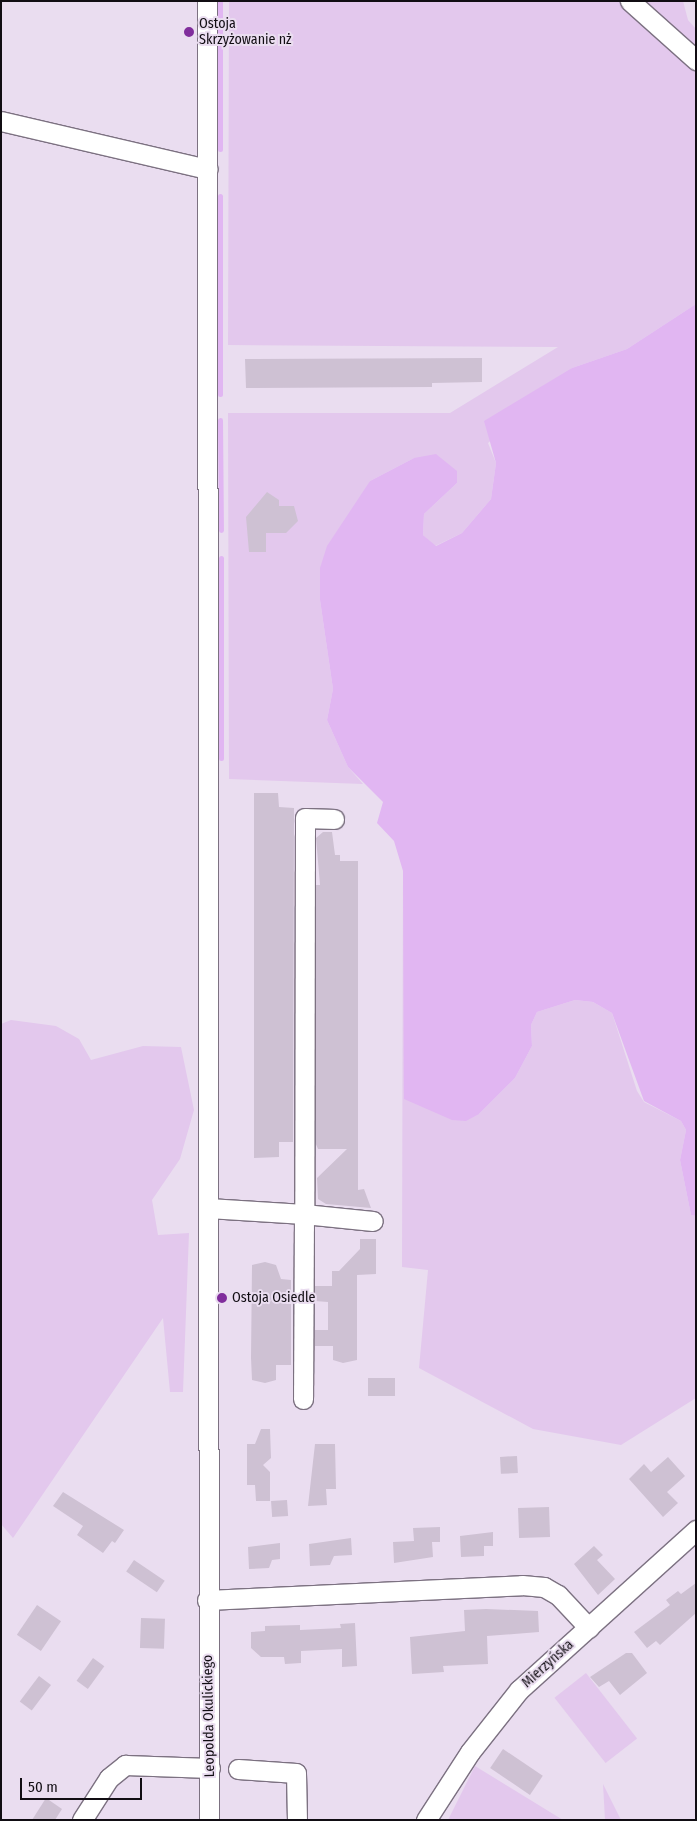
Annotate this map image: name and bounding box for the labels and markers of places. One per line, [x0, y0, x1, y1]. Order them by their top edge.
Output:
place label: Ostoja Skrzyżowanie nż [199, 16, 292, 48]
marker: Ostoja Skrzyżowanie nż [183, 26, 195, 38]
place label: Ostoja Osiedle [232, 1290, 315, 1306]
marker: Ostoja Osiedle [216, 1292, 228, 1304]

